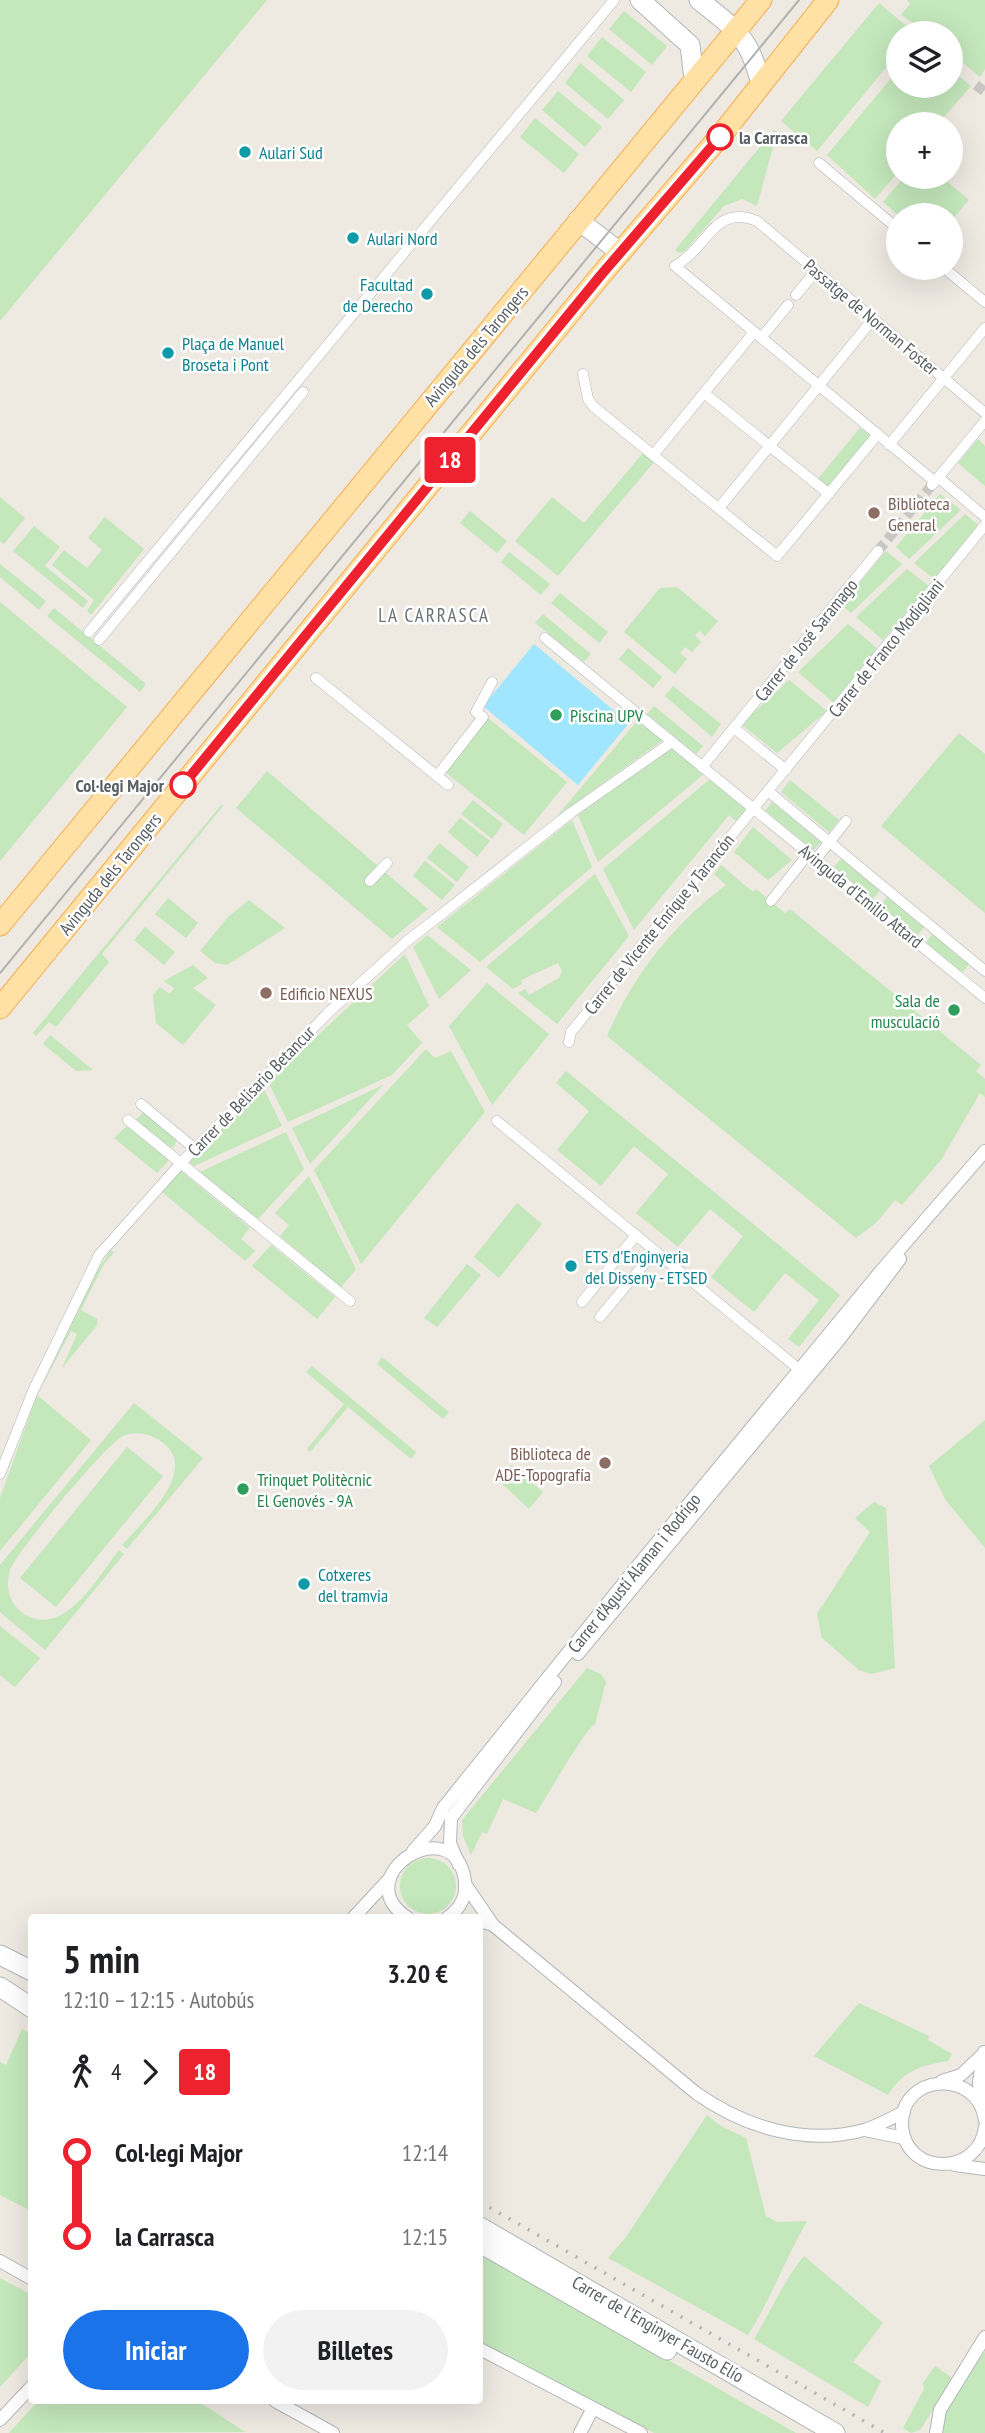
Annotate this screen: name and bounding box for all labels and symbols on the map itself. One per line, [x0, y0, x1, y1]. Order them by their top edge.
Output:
marker: la Carrasca [707, 124, 733, 150]
place label: la Carrasca [739, 126, 808, 149]
place label: Aulari Sud [259, 141, 323, 164]
marker: Aulari Sud [237, 144, 253, 160]
place label: Aulari Nord [367, 227, 438, 250]
marker: Aulari Nord [345, 230, 361, 246]
street label: Passatge de Norman Foster [799, 254, 943, 380]
place label: Facultad de Derecho [343, 273, 413, 317]
street label: Avinguda dels Tarongers [419, 281, 533, 411]
marker: Facultad de Derecho [419, 286, 435, 302]
place label: Plaça de Manuel Broseta i Pont [182, 332, 285, 376]
marker: Plaça de Manuel Broseta i Pont [160, 345, 176, 361]
line badge: 18 [419, 437, 482, 483]
place label: Biblioteca General [888, 492, 950, 536]
marker: Biblioteca General [866, 505, 882, 521]
street label: Carrer de José Saramago [749, 574, 863, 706]
street label: Carrer de Franco Modigliani [823, 574, 949, 722]
district label: LA CARRASCA [378, 603, 490, 627]
place label: Piscina UPV [570, 704, 644, 727]
marker: Piscina UPV [548, 707, 564, 723]
marker: Col·legi Major [170, 772, 196, 798]
place label: Col·legi Major [76, 774, 165, 797]
street label: Avinguda dels Tarongers [54, 808, 166, 940]
street label: Carrer de Vicente Enrique y Tarancón [579, 829, 739, 1019]
street label: Avinguda d'Emilio Attard [794, 839, 928, 953]
place label: Edificio NEXUS [280, 982, 373, 1005]
marker: Edificio NEXUS [258, 985, 274, 1001]
place label: Sala de musculació [871, 989, 940, 1033]
marker: Sala de musculació [946, 1002, 962, 1018]
street label: Carrer de Belisario Betancur [183, 1021, 319, 1161]
place label: ETS d'Enginyeria del Disseny - ETSED [585, 1245, 708, 1289]
marker: ETS d'Enginyeria del Disseny - ETSED [563, 1258, 579, 1274]
place label: Biblioteca de ADE-Topografía [495, 1442, 591, 1486]
marker: Biblioteca de ADE-Topografía [597, 1455, 613, 1471]
place label: Trinquet Politècnic El Genovés - 9A [257, 1468, 373, 1512]
marker: Trinquet Politècnic El Genovés - 9A [235, 1481, 251, 1497]
street label: Carrer d'Agustí Alaman i Rodrigo [562, 1488, 706, 1658]
place label: Cotxeres del tramvia [318, 1563, 388, 1607]
marker: Cotxeres del tramvia [296, 1576, 312, 1592]
street label: Carrer de l'Enginyer Fausto Elío [568, 2270, 748, 2388]

